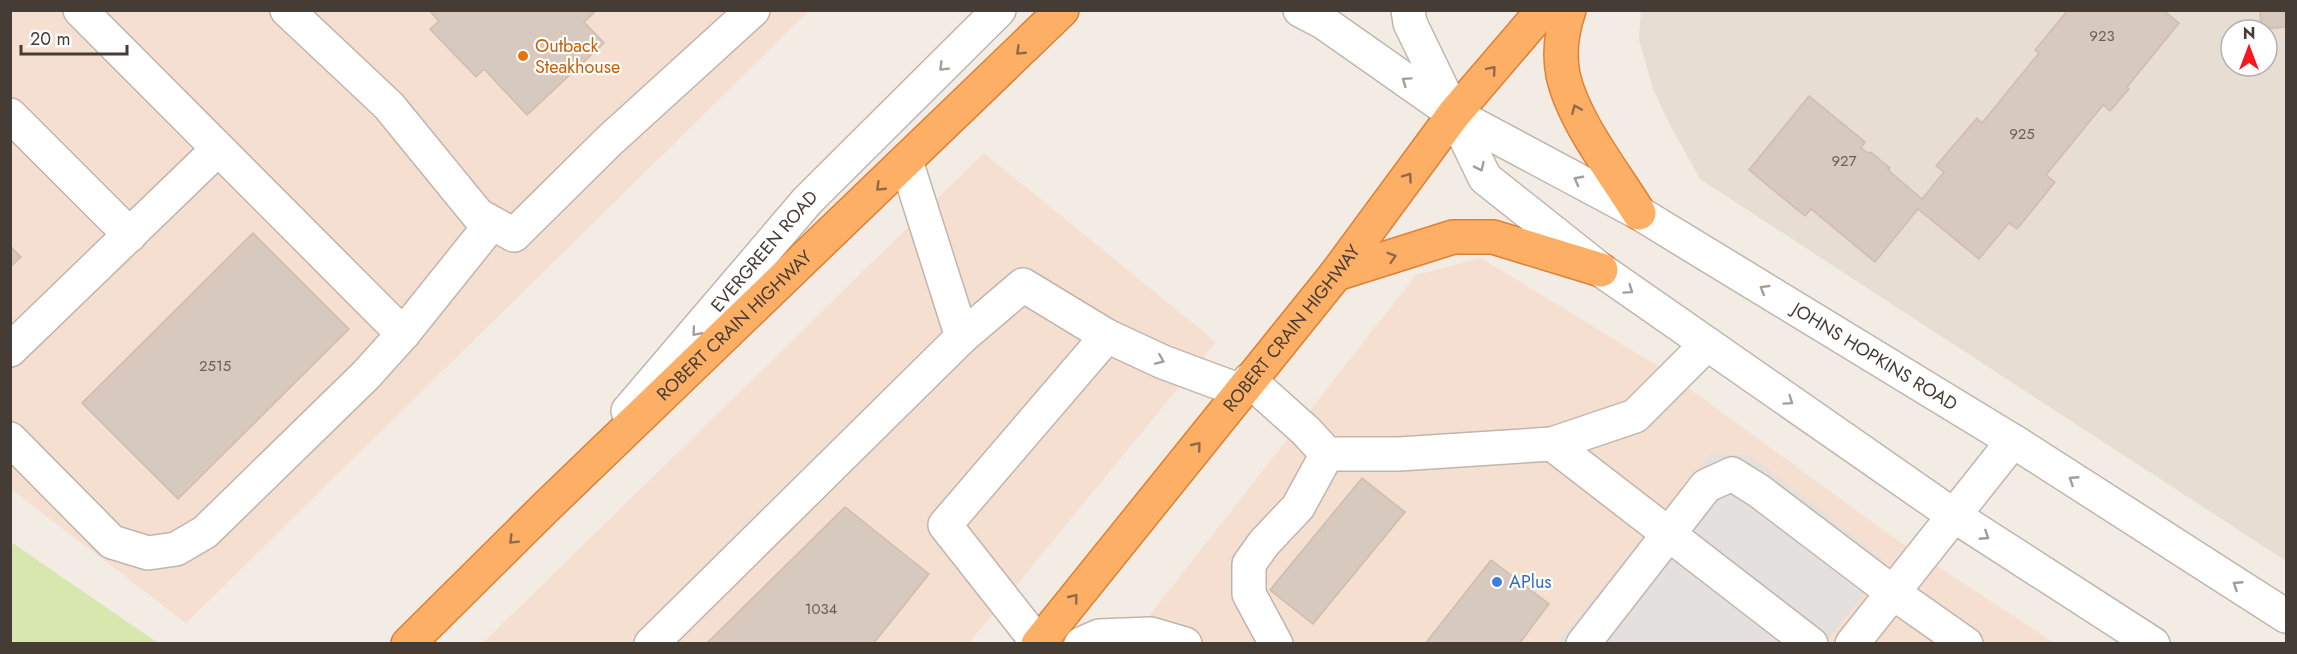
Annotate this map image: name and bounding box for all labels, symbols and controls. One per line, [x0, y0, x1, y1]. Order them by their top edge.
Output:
scale bar [21, 18, 128, 56]
north arrow [2219, 18, 2279, 78]
text: N [2243, 22, 2255, 45]
house number: 923 [2089, 25, 2115, 47]
text: 20 m [30, 26, 70, 52]
place label: Outback Steakhouse [535, 33, 620, 80]
one-way arrow [1017, 44, 1027, 55]
marker: Outback Steakhouse [516, 49, 530, 63]
one-way arrow [940, 59, 951, 70]
one-way arrow [1485, 66, 1496, 77]
one-way arrow [1402, 77, 1413, 88]
one-way arrow [1571, 105, 1583, 116]
house number: 925 [2009, 123, 2035, 145]
house number: 927 [1831, 150, 1857, 172]
one-way arrow [1472, 160, 1484, 171]
one-way arrow [1401, 172, 1412, 183]
one-way arrow [1573, 176, 1584, 187]
one-way arrow [876, 179, 887, 190]
street label: EVERGREEN ROAD [705, 184, 824, 318]
street label: ROBERT CRAIN HIGHWAY [1217, 239, 1367, 417]
street label: ROBERT CRAIN HIGHWAY [651, 244, 819, 407]
one-way arrow [1386, 252, 1397, 264]
one-way arrow [1623, 283, 1634, 294]
one-way arrow [1760, 285, 1770, 297]
street label: JOHNS HOPKINS ROAD [1785, 295, 1962, 417]
one-way arrow [692, 325, 703, 336]
one-way arrow [1154, 353, 1165, 365]
house number: 2515 [199, 355, 231, 377]
one-way arrow [1783, 394, 1794, 405]
one-way arrow [1189, 442, 1200, 453]
one-way arrow [2069, 475, 2079, 487]
one-way arrow [1978, 528, 1989, 539]
one-way arrow [509, 533, 520, 544]
place label: APlus [1509, 569, 1552, 595]
marker: APlus [1490, 575, 1504, 589]
one-way arrow [2233, 581, 2244, 592]
one-way arrow [1067, 594, 1078, 605]
house number: 1034 [805, 598, 838, 620]

